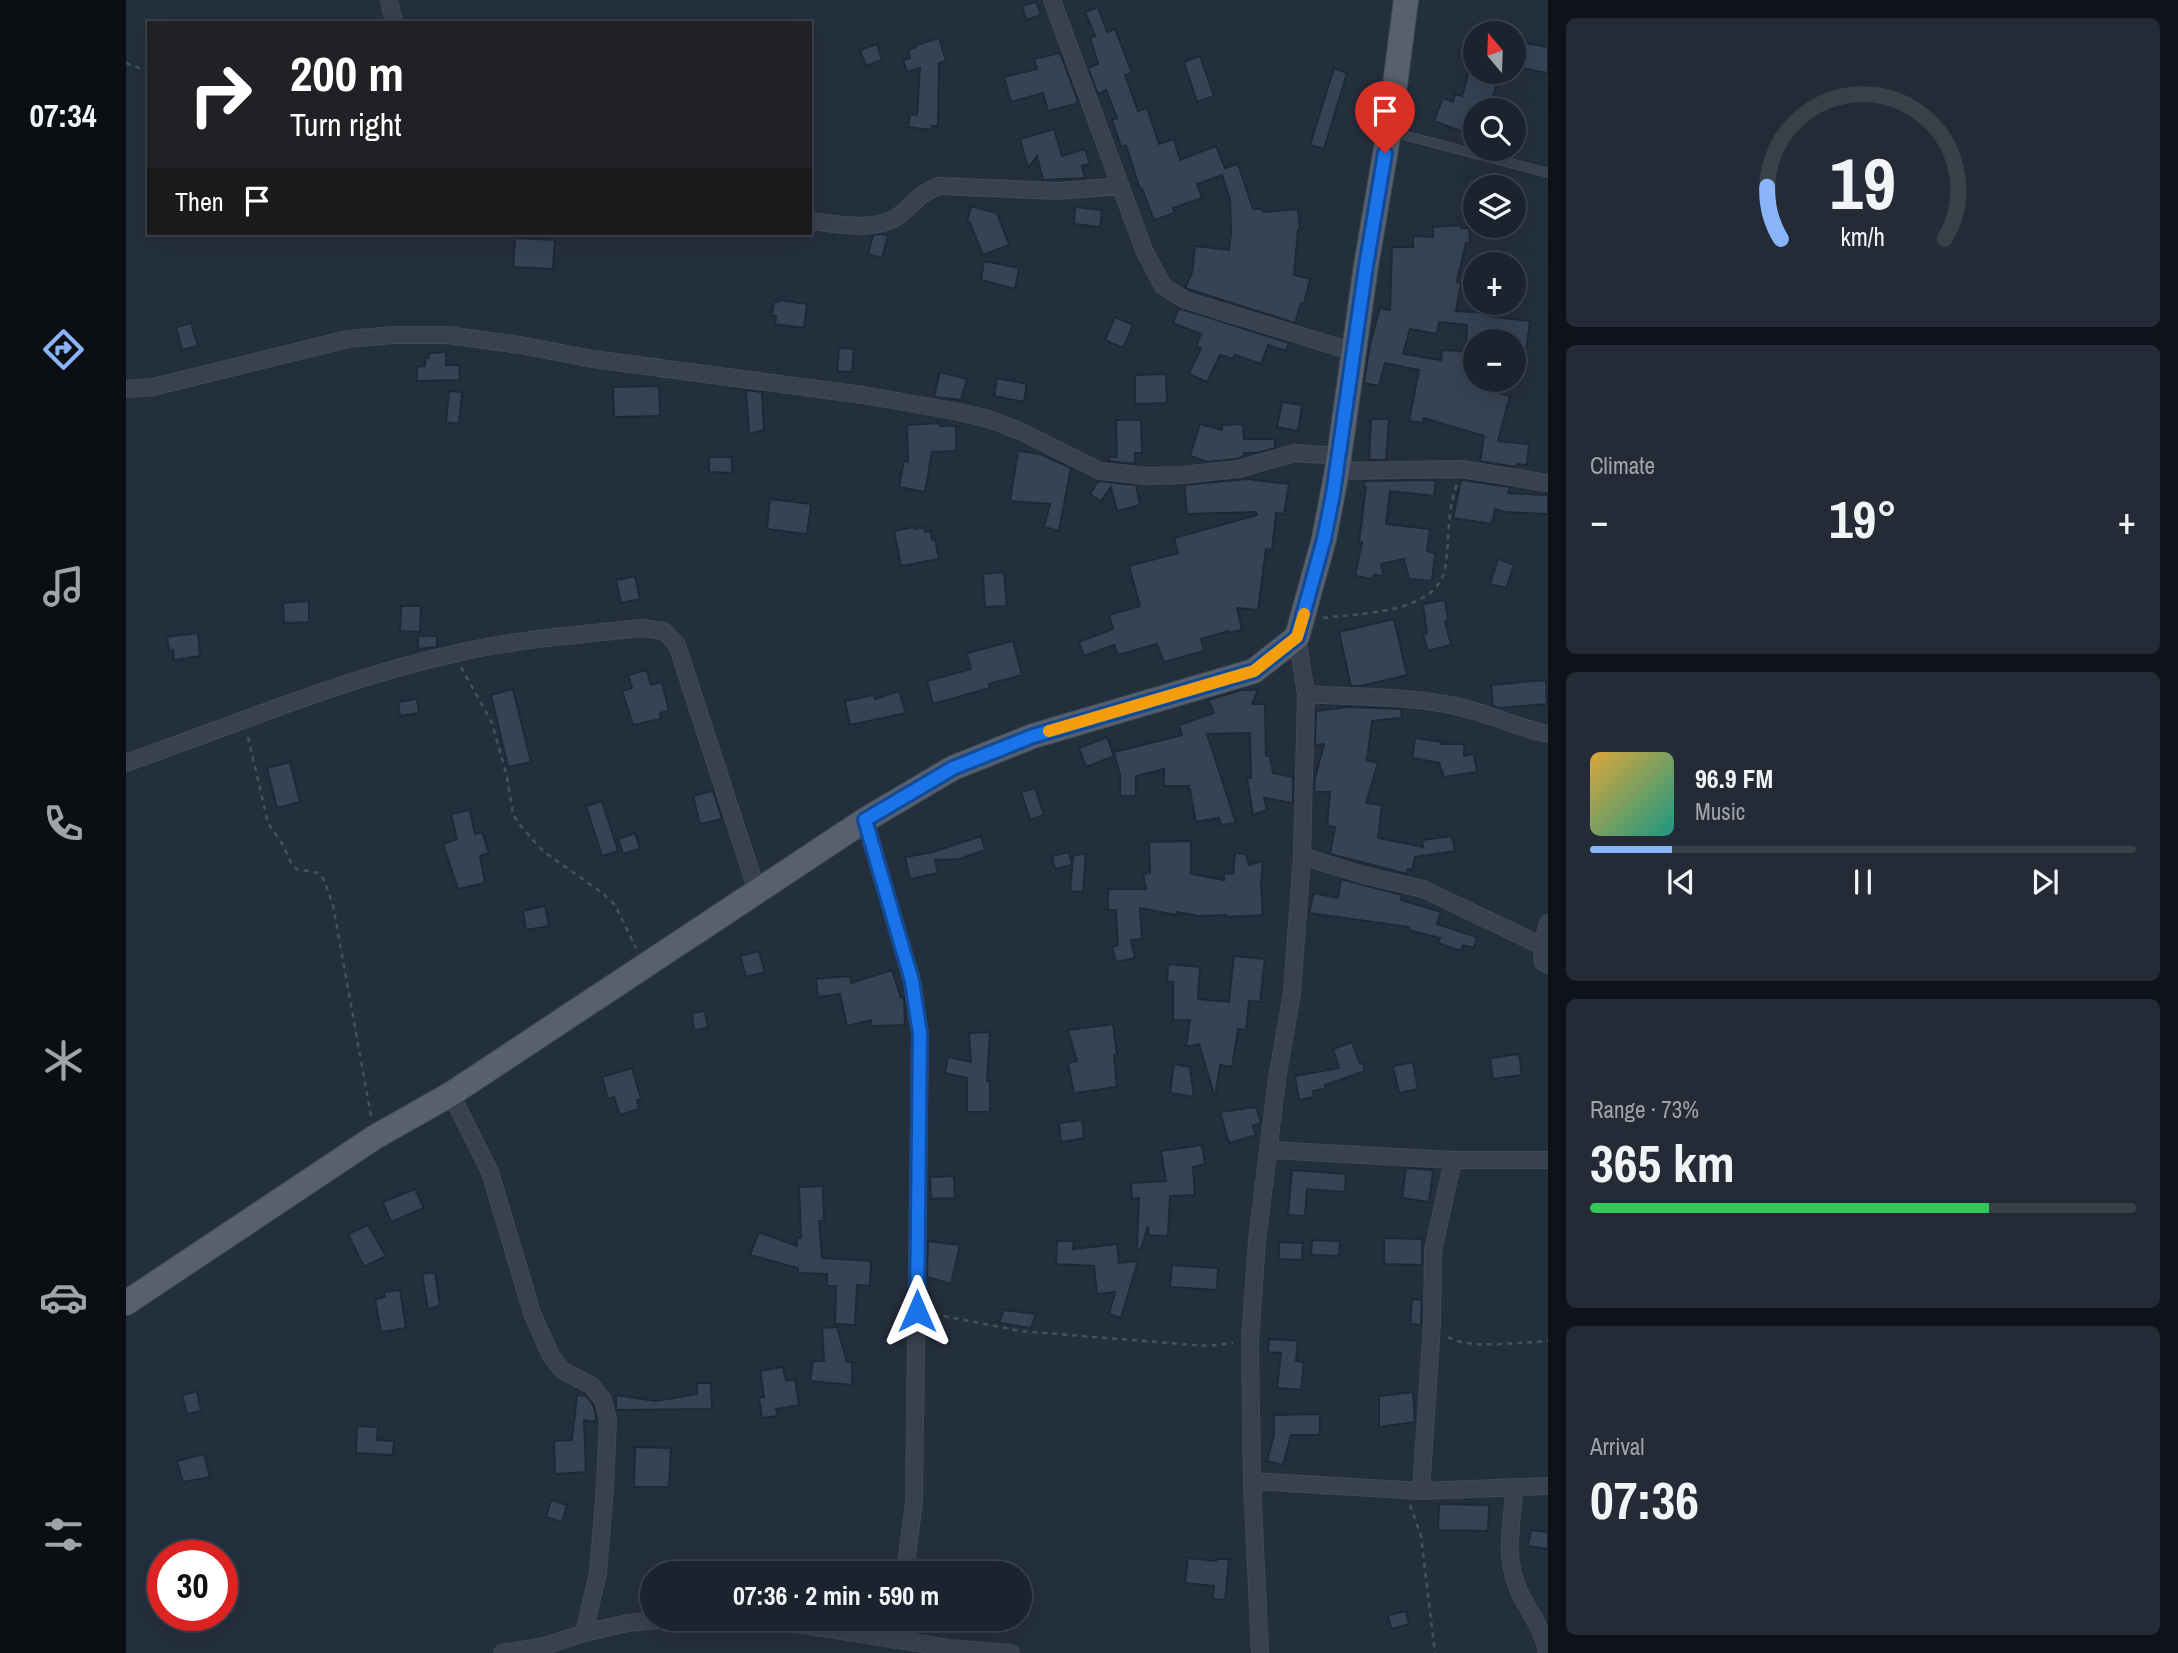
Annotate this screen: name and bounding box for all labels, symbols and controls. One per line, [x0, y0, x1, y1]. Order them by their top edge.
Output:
north arrow [1463, 21, 1526, 84]
map controls [1463, 21, 1526, 392]
text: 200 m [290, 40, 404, 106]
icon: right [175, 49, 266, 140]
pin [1355, 81, 1415, 153]
icon: arrive [1366, 92, 1404, 130]
text: 07:34 [29, 94, 97, 137]
button: search [1463, 98, 1526, 161]
text: Turn right [290, 103, 402, 146]
text: 19 [1830, 134, 1896, 232]
button: layers [1463, 175, 1526, 238]
icon: arrive [238, 182, 276, 220]
text: Then [175, 184, 224, 219]
text: km/h [1841, 219, 1885, 253]
button: + [1463, 252, 1526, 315]
icon: directions [39, 325, 88, 374]
button: − [1463, 329, 1526, 392]
text: Climate [1590, 450, 1655, 481]
text: 19° [1829, 484, 1897, 554]
text: − [1590, 495, 1608, 546]
text: + [2118, 495, 2136, 546]
icon: music [39, 562, 88, 611]
text: 96.9 FM [1695, 761, 1773, 796]
text: Music [1695, 796, 1745, 827]
icon: phone [39, 799, 88, 848]
icon: previous [1662, 863, 1700, 901]
icon: pause [1844, 863, 1882, 901]
icon: next [2026, 863, 2064, 901]
icon: climate [39, 1036, 88, 1085]
text: Range · 73% [1590, 1094, 1699, 1125]
text: 365 km [1590, 1128, 1735, 1198]
icon: car [39, 1273, 88, 1322]
position arrow [880, 1274, 954, 1348]
text: Arrival [1590, 1431, 1645, 1462]
text: 07:36 [1590, 1465, 1699, 1535]
icon: filters [39, 1510, 88, 1559]
speed limit sign: 30 [147, 1540, 238, 1631]
text: 07:36 · 2 min · 590 m [733, 1578, 939, 1613]

